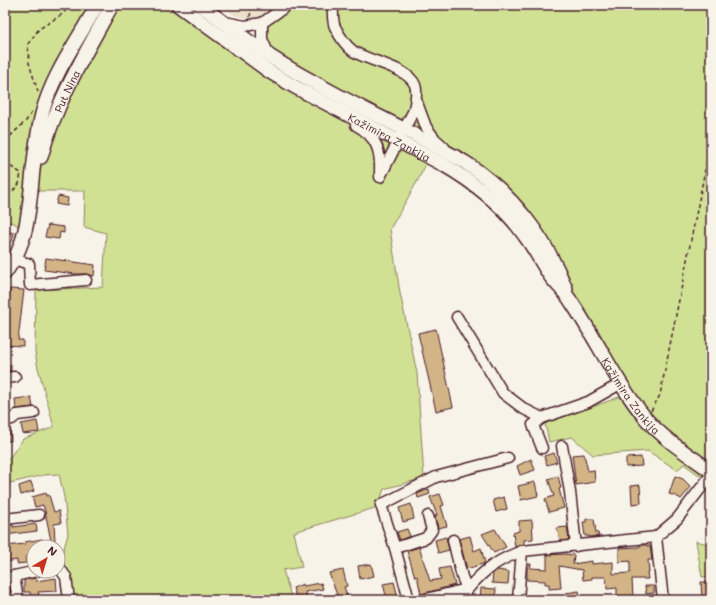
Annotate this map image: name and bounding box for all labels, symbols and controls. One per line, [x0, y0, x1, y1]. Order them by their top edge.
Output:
street label: Put Nina [50, 67, 83, 114]
street label: Kažimira Zankija [346, 109, 434, 165]
street label: Kažimira Zankija [599, 355, 664, 437]
north arrow [26, 539, 66, 579]
text: N [45, 542, 60, 559]

